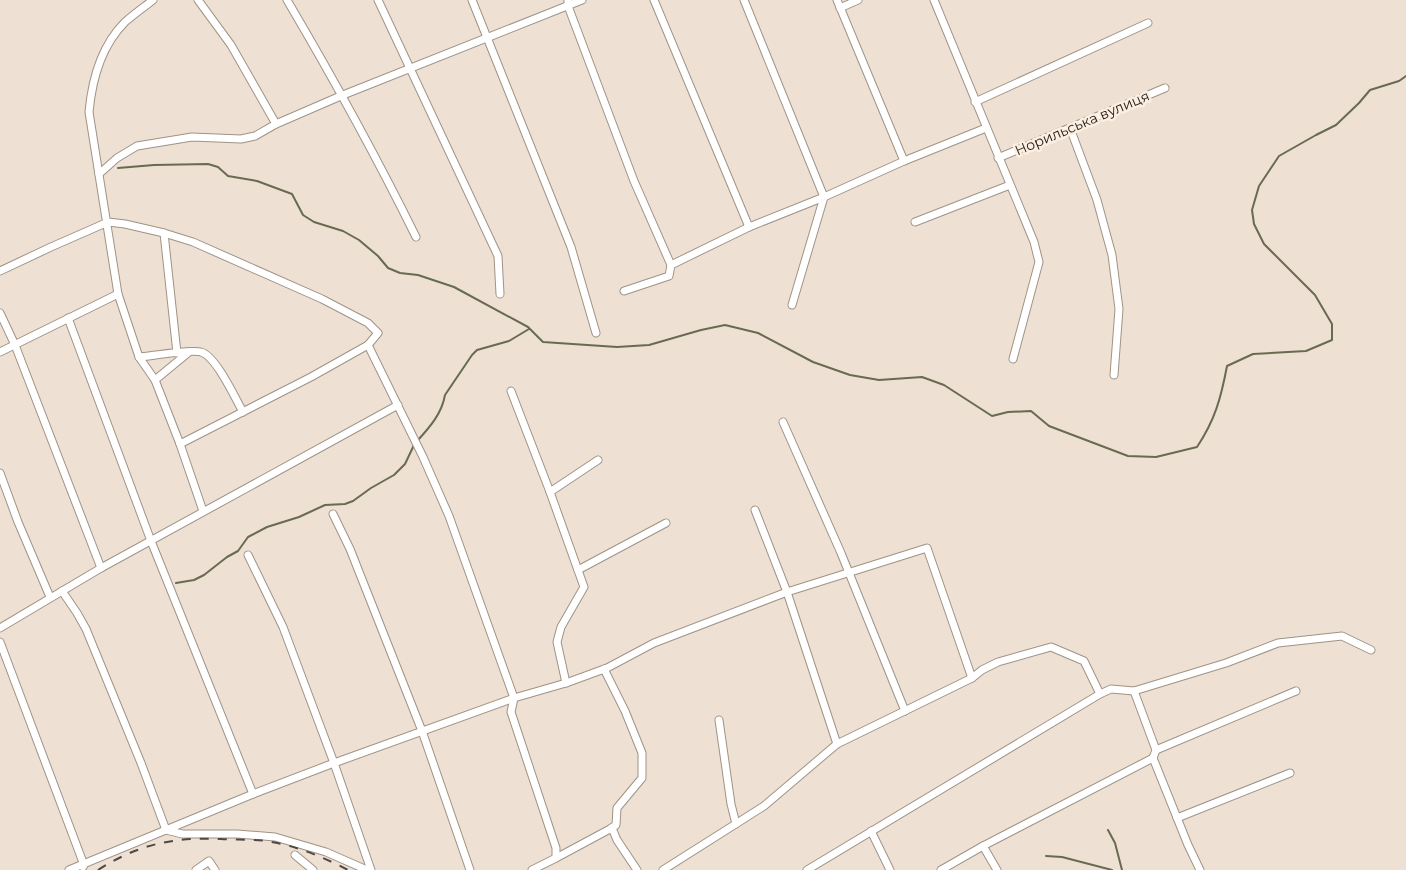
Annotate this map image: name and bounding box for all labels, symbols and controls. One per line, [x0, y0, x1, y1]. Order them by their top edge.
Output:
street label: Норильська вулиця [1012, 86, 1152, 160]

